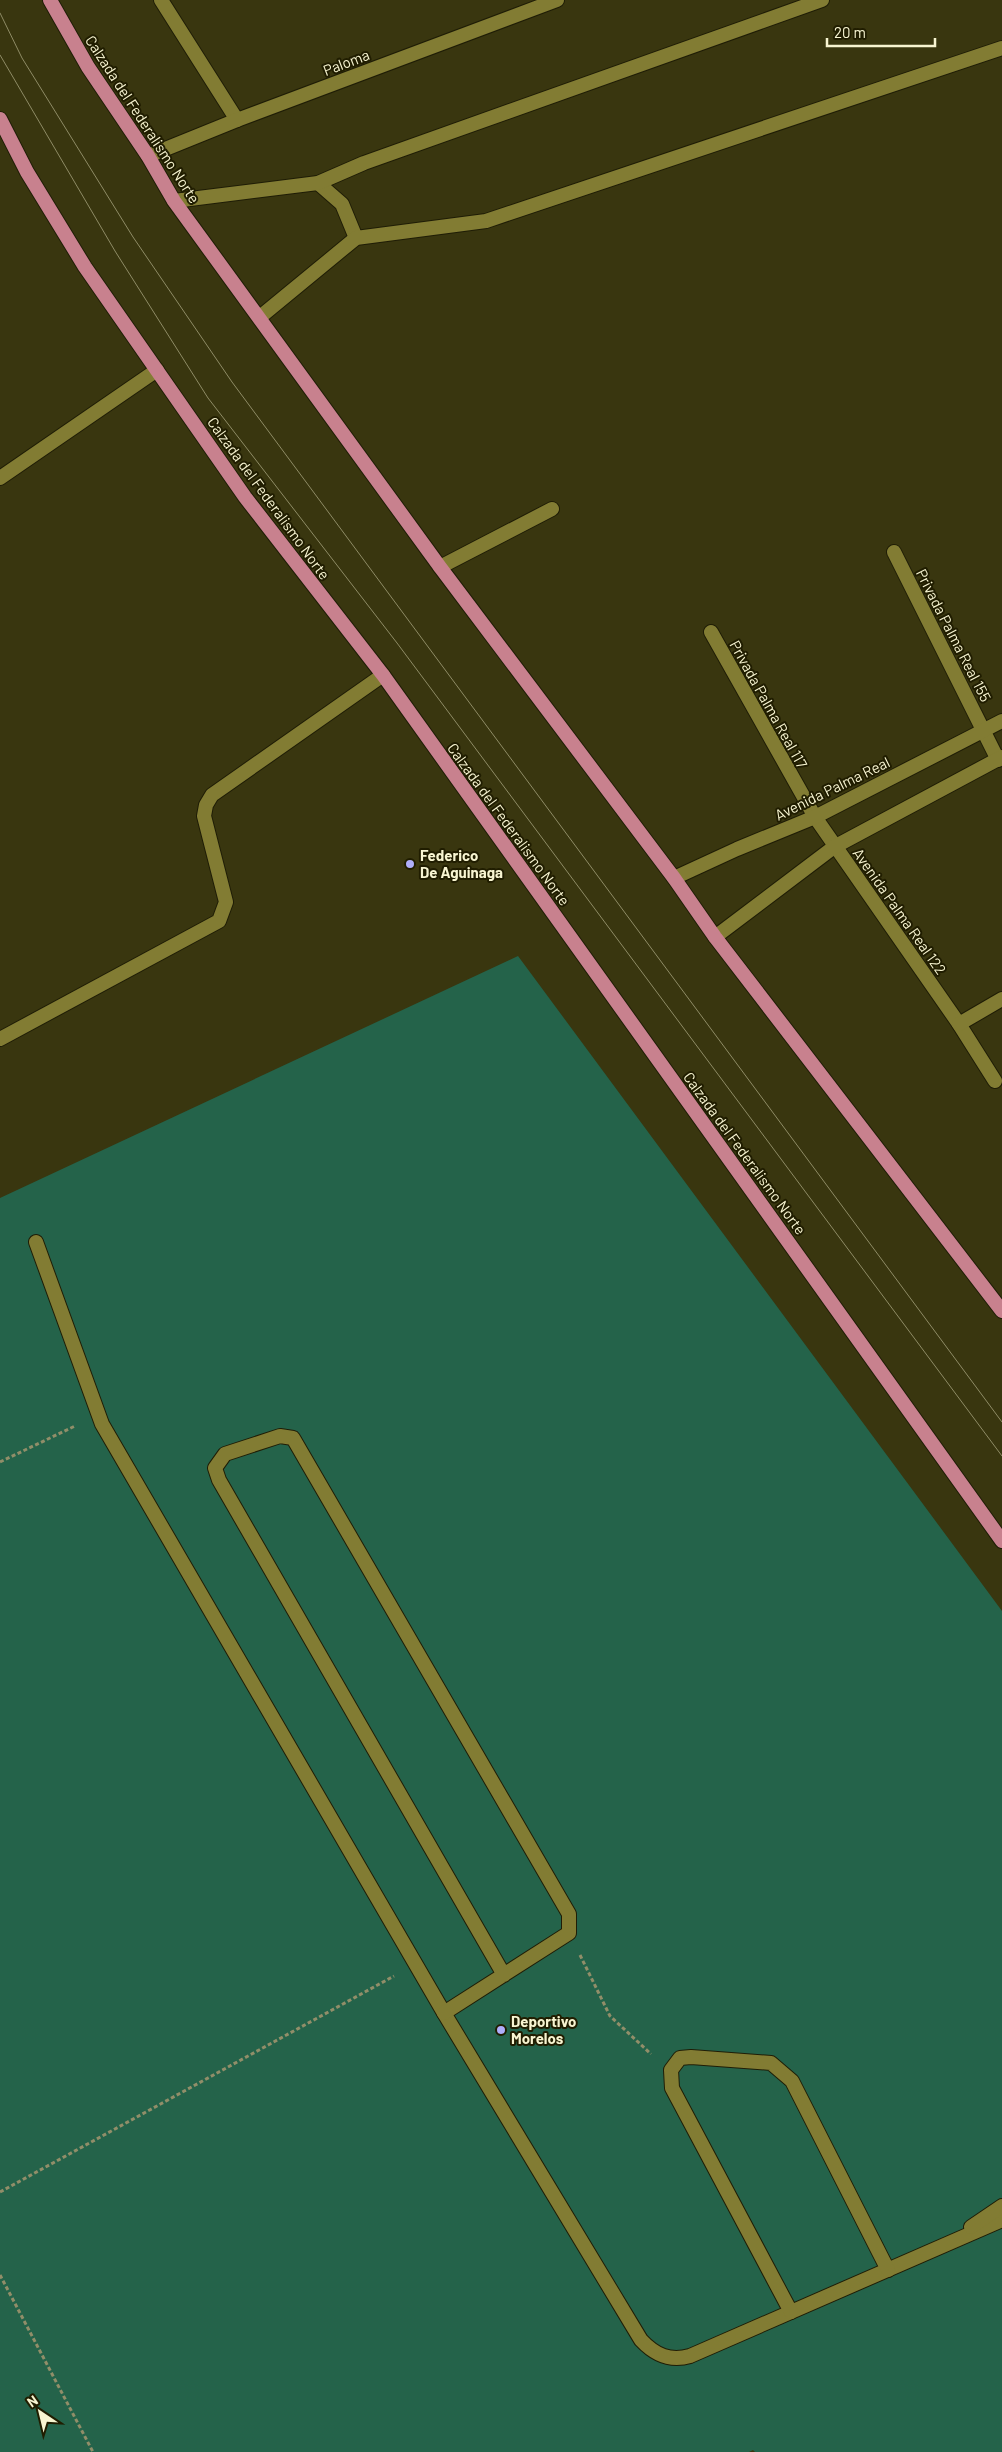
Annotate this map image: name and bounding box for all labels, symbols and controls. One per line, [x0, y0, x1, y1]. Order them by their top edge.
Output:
scale bar [827, 15, 934, 47]
text: 20 m [834, 23, 866, 41]
street label: Calzada del Federalismo Norte [82, 32, 204, 206]
street label: Paloma [320, 45, 372, 79]
street label: Calzada del Federalismo Norte [204, 413, 334, 583]
street label: Privada Palma Real 155 [913, 566, 995, 704]
street label: Privada Palma Real 117 [726, 637, 812, 771]
street label: Calzada del Federalismo Norte [444, 739, 574, 909]
street label: Avenida Palma Real [772, 752, 892, 824]
street label: Avenida Palma Real 122 [850, 844, 950, 978]
place label: Federico De Aguinaga [420, 846, 503, 881]
marker: Federico De Aguinaga [404, 858, 416, 870]
street label: Calzada del Federalismo Norte [680, 1068, 810, 1238]
place label: Deportivo Morelos [511, 2012, 576, 2047]
marker: Deportivo Morelos [495, 2024, 507, 2036]
north arrow [15, 2387, 65, 2437]
text: N [24, 2391, 41, 2411]

